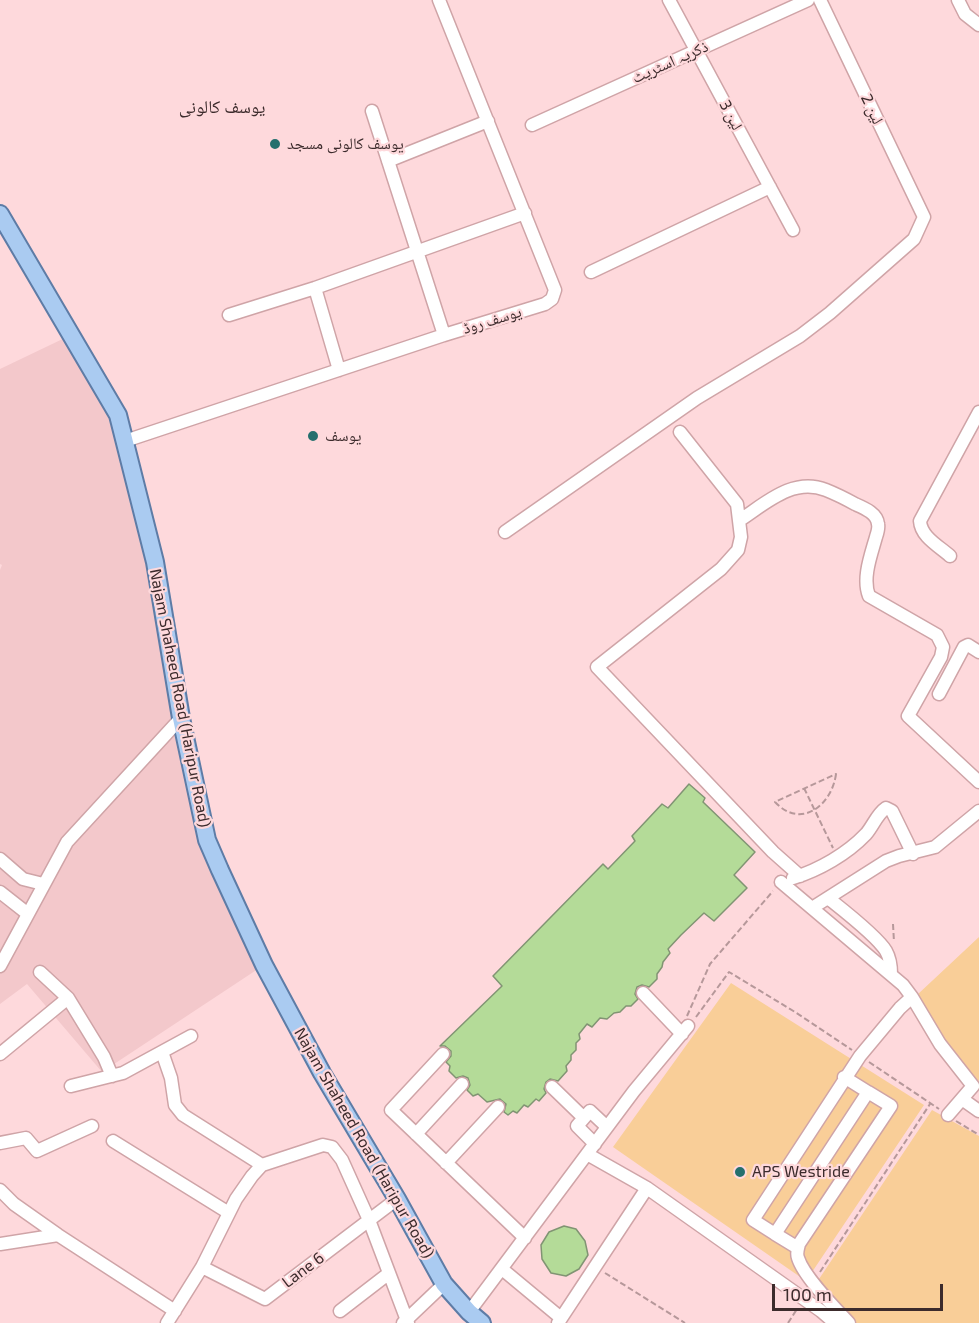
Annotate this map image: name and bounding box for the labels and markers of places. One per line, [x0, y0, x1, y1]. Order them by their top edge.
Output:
place label: یوسف کالونی مسجد [287, 134, 404, 154]
marker: یوسف کالونی مسجد [268, 137, 282, 151]
place label: یوسف [325, 426, 362, 446]
marker: یوسف [306, 429, 320, 443]
place label: APS Westride [752, 1162, 850, 1182]
marker: APS Westride [733, 1165, 747, 1179]

